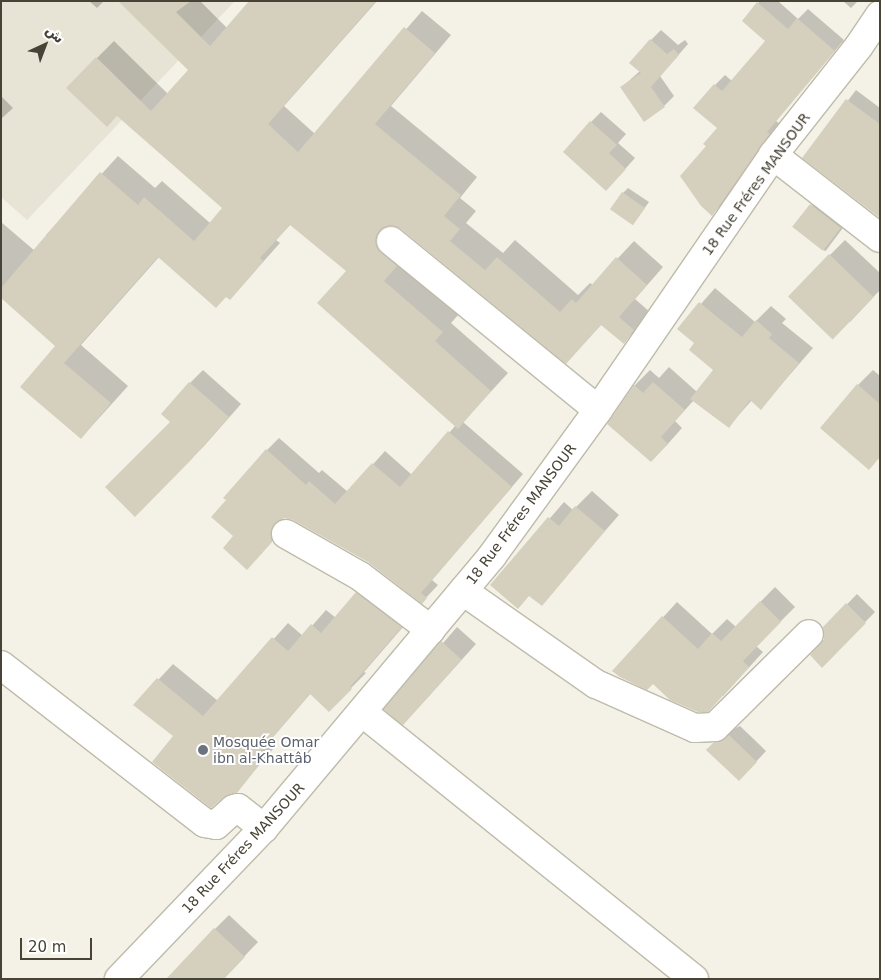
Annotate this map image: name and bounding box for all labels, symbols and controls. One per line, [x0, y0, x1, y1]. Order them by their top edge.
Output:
north arrow [20, 20, 70, 70]
text: ش [43, 22, 68, 46]
street label: 18 Rue Fréres MANSOUR [699, 109, 813, 259]
street label: 18 Rue Fréres MANSOUR [462, 440, 580, 588]
place label: Mosquée Omar ibn al-Khattâb [213, 734, 319, 766]
marker: Mosquée Omar ibn al-Khattâb [197, 744, 209, 756]
street label: 18 Rue Fréres MANSOUR [178, 779, 308, 917]
scale bar [22, 928, 95, 960]
text: 20 m [28, 938, 66, 956]

